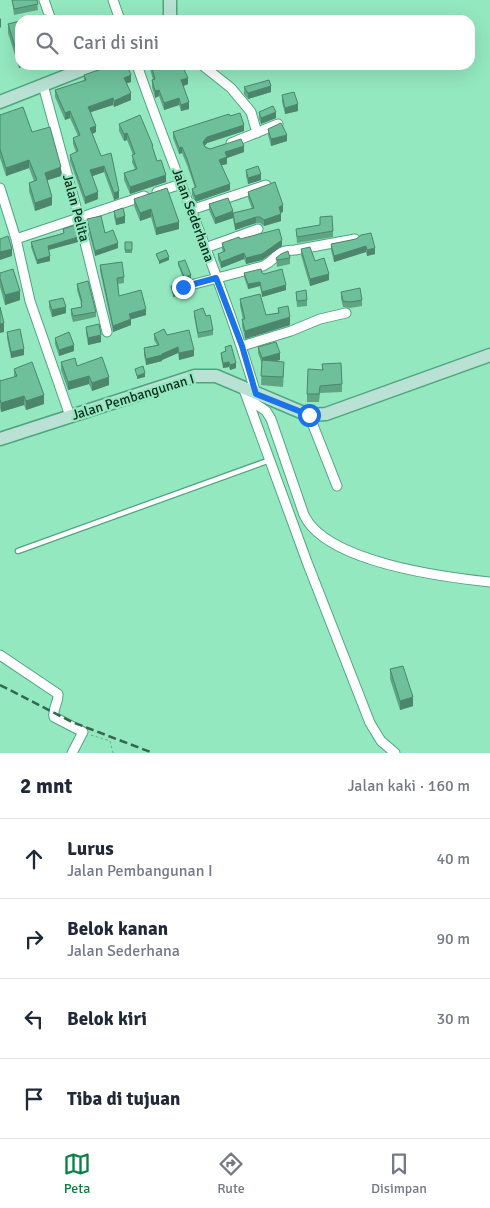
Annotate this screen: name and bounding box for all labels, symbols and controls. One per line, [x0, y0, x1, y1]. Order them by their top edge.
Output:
search box [15, 15, 475, 70]
icon: search [33, 29, 61, 57]
text: Cari di sini [73, 31, 159, 55]
street label: Jalan Sederhana [168, 166, 218, 264]
street label: Jalan Pelita [59, 172, 93, 244]
route end [172, 276, 195, 299]
street label: Jalan Pembangunan I [70, 370, 196, 424]
route start [298, 404, 321, 427]
text: 2 mnt [20, 773, 72, 799]
text: Jalan kaki · 160 m [348, 776, 470, 796]
text: Lurus [67, 837, 114, 861]
icon: ahead [20, 845, 48, 873]
text: 40 m [436, 849, 470, 869]
text: Jalan Pembangunan I [67, 861, 213, 881]
text: Belok kanan [67, 917, 168, 941]
icon: right [20, 925, 48, 953]
text: 90 m [436, 929, 470, 949]
text: Jalan Sederhana [67, 941, 180, 961]
icon: left [20, 1005, 48, 1033]
text: Belok kiri [67, 1007, 147, 1031]
text: 30 m [436, 1009, 470, 1029]
icon: arrive [20, 1085, 48, 1113]
text: Tiba di tujuan [67, 1087, 180, 1111]
tab: Peta [63, 1150, 91, 1197]
tab: Rute [217, 1150, 245, 1197]
tab: Disimpan [371, 1150, 427, 1197]

